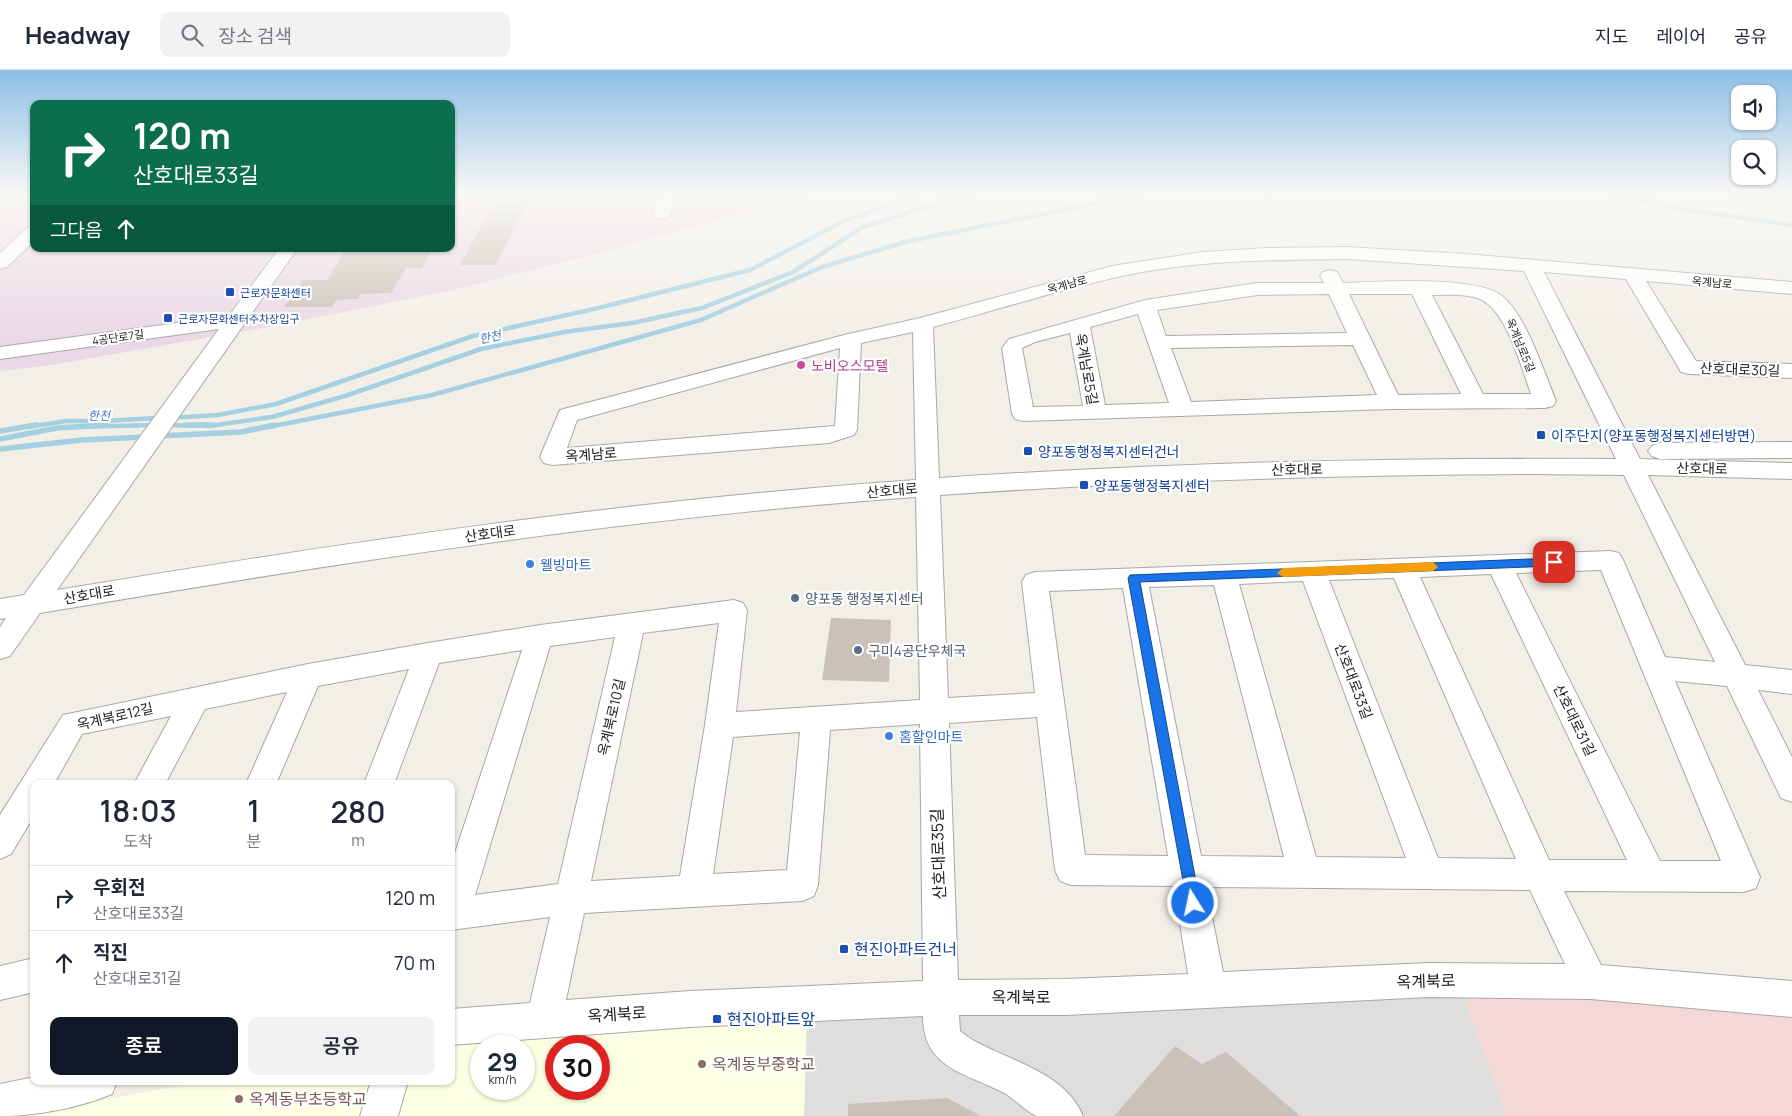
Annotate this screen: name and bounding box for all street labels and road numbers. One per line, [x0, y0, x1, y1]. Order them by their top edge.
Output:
street label: 옥계남로 [1046, 272, 1088, 296]
street label: 옥계남로 [1691, 273, 1733, 291]
street label: 옥계남로5길 [1503, 316, 1539, 374]
street label: 4공단로7길 [91, 326, 145, 348]
street label: 옥계남로5길 [1071, 332, 1103, 406]
street label: 산호대로30길 [1699, 358, 1781, 380]
street label: 옥계남로 [565, 443, 617, 465]
street label: 산호대로 [1676, 458, 1728, 478]
street label: 산호대로 [1271, 459, 1323, 479]
street label: 산호대로 [866, 478, 919, 502]
street label: 산호대로 [463, 520, 517, 546]
street label: 산호대로 [62, 580, 116, 608]
street label: 산호대로33길 [1331, 640, 1377, 722]
street label: 옥계북로10길 [593, 677, 629, 757]
street label: 산호대로31길 [1549, 681, 1601, 759]
street label: 옥계북로12길 [75, 698, 155, 734]
street label: 산호대로35길 [925, 808, 951, 900]
street label: 옥계북로 [1396, 969, 1456, 993]
street label: 옥계북로 [992, 986, 1051, 1008]
street label: 옥계북로 [587, 1001, 647, 1027]

